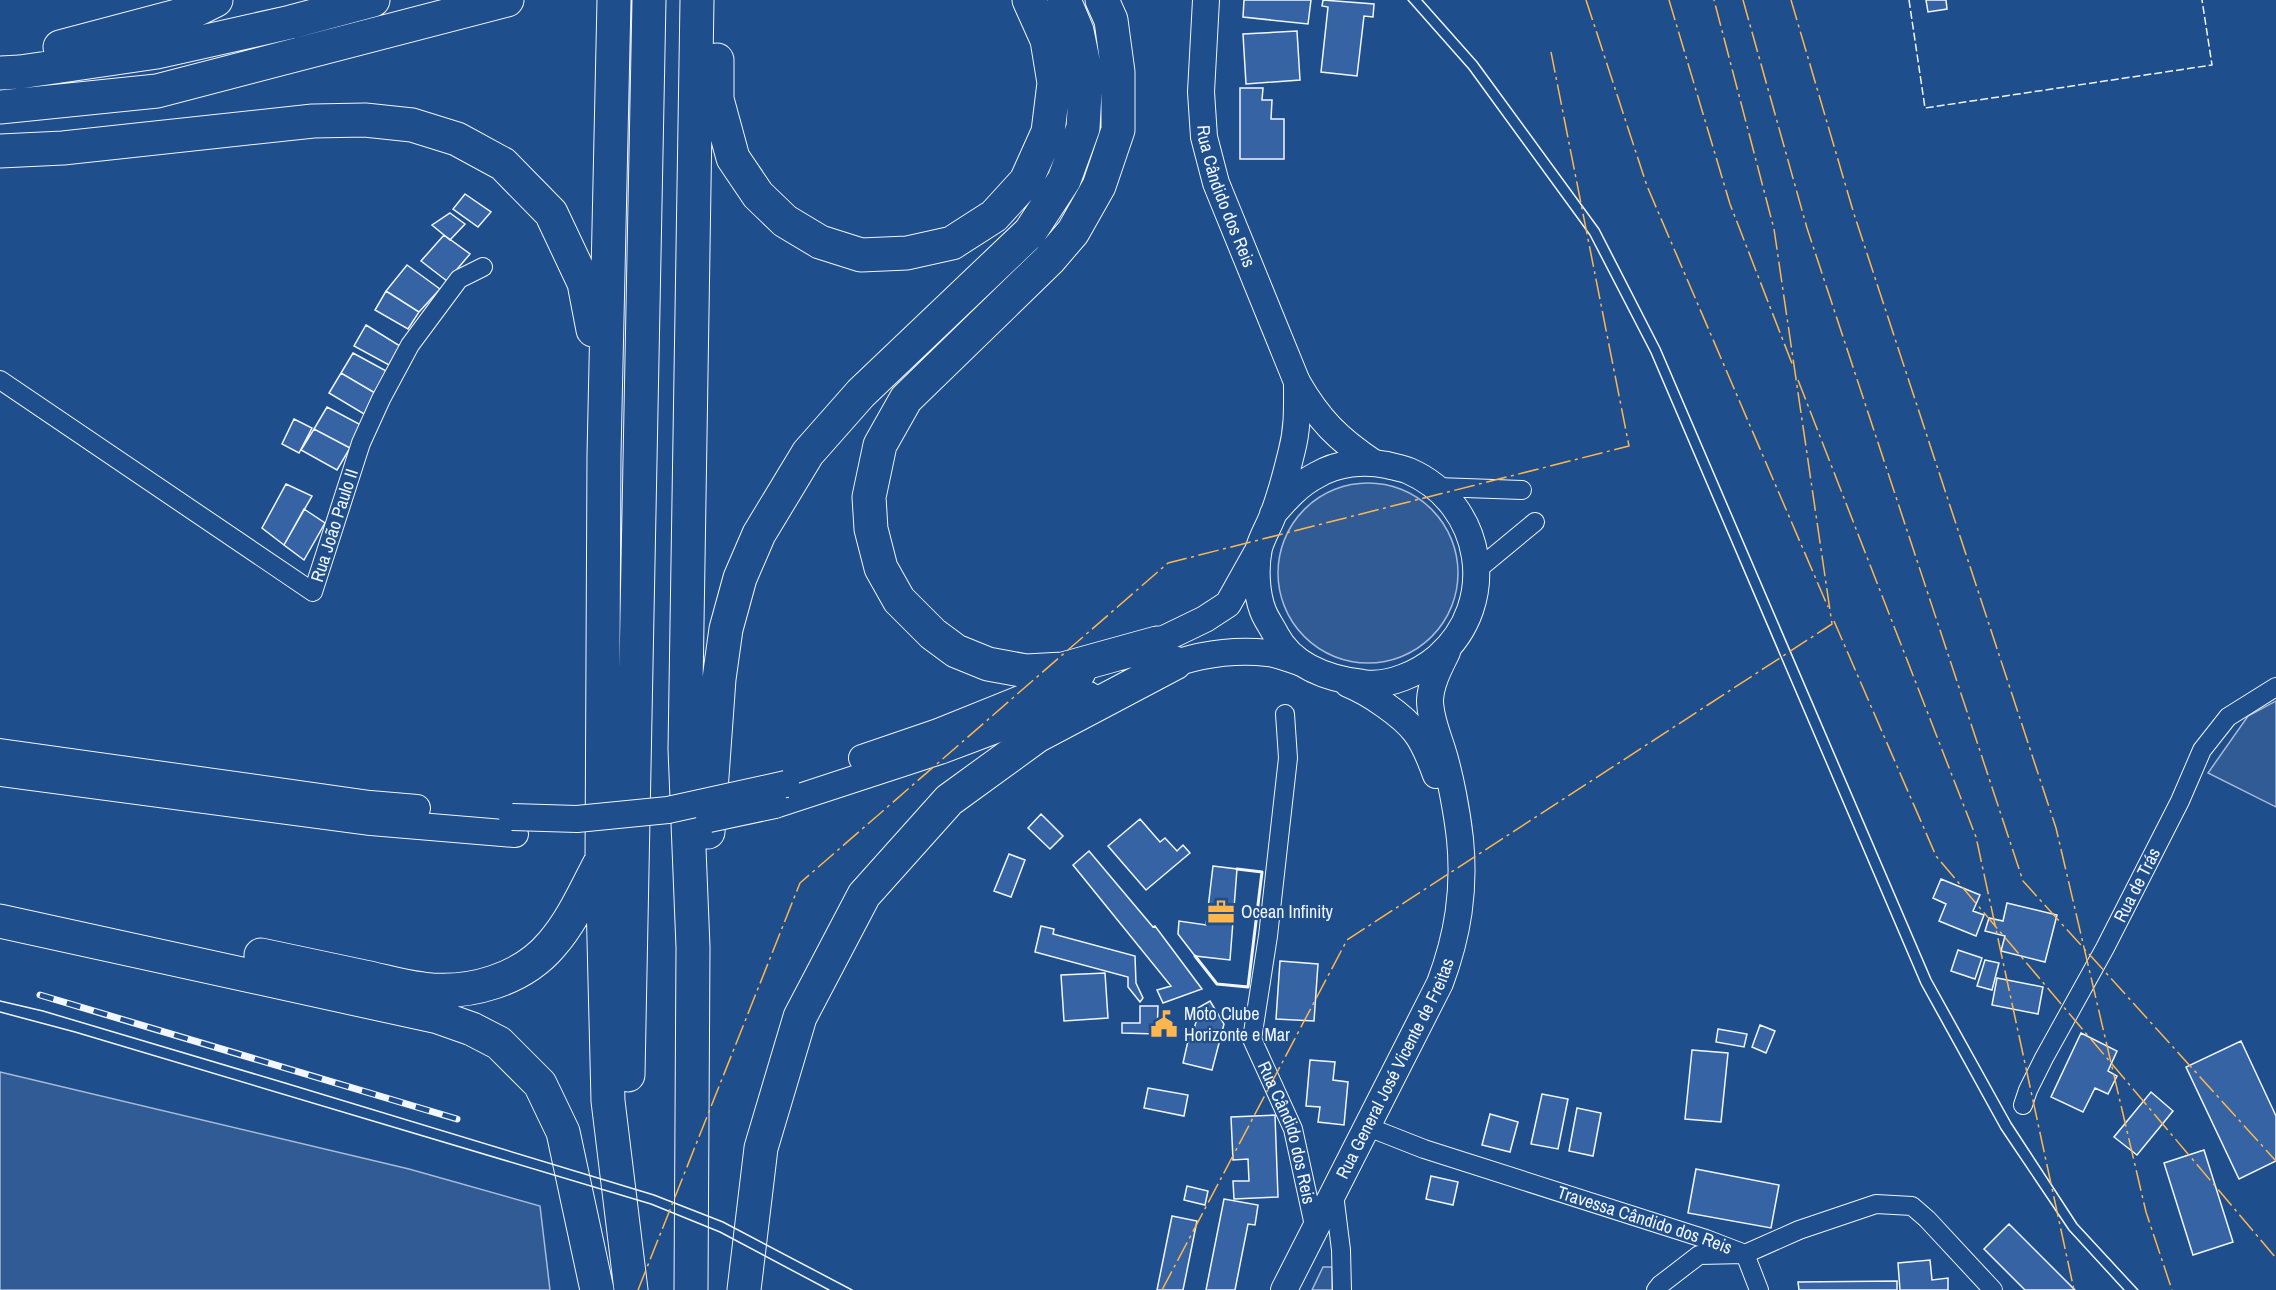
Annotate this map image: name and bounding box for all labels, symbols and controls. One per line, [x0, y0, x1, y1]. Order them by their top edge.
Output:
street label: Rua Cândido dos Reis [1191, 124, 1262, 271]
street label: Rua João Paulo II [304, 466, 364, 585]
street label: Rua de Trás [2107, 843, 2166, 926]
office icon: Ocean Infinity [1206, 897, 1236, 927]
place label: Ocean Infinity [1241, 899, 1334, 924]
street label: Rua General José Vicente de Freitas [1330, 955, 1460, 1183]
place label: Moto Clube Horizonte e Mar [1184, 1001, 1290, 1047]
public building icon: Moto Clube Horizonte e Mar [1149, 1009, 1179, 1039]
street label: Rua Cândido dos Reis [1252, 1057, 1322, 1206]
street label: Travessa Cândido dos Reis [1554, 1179, 1736, 1260]

